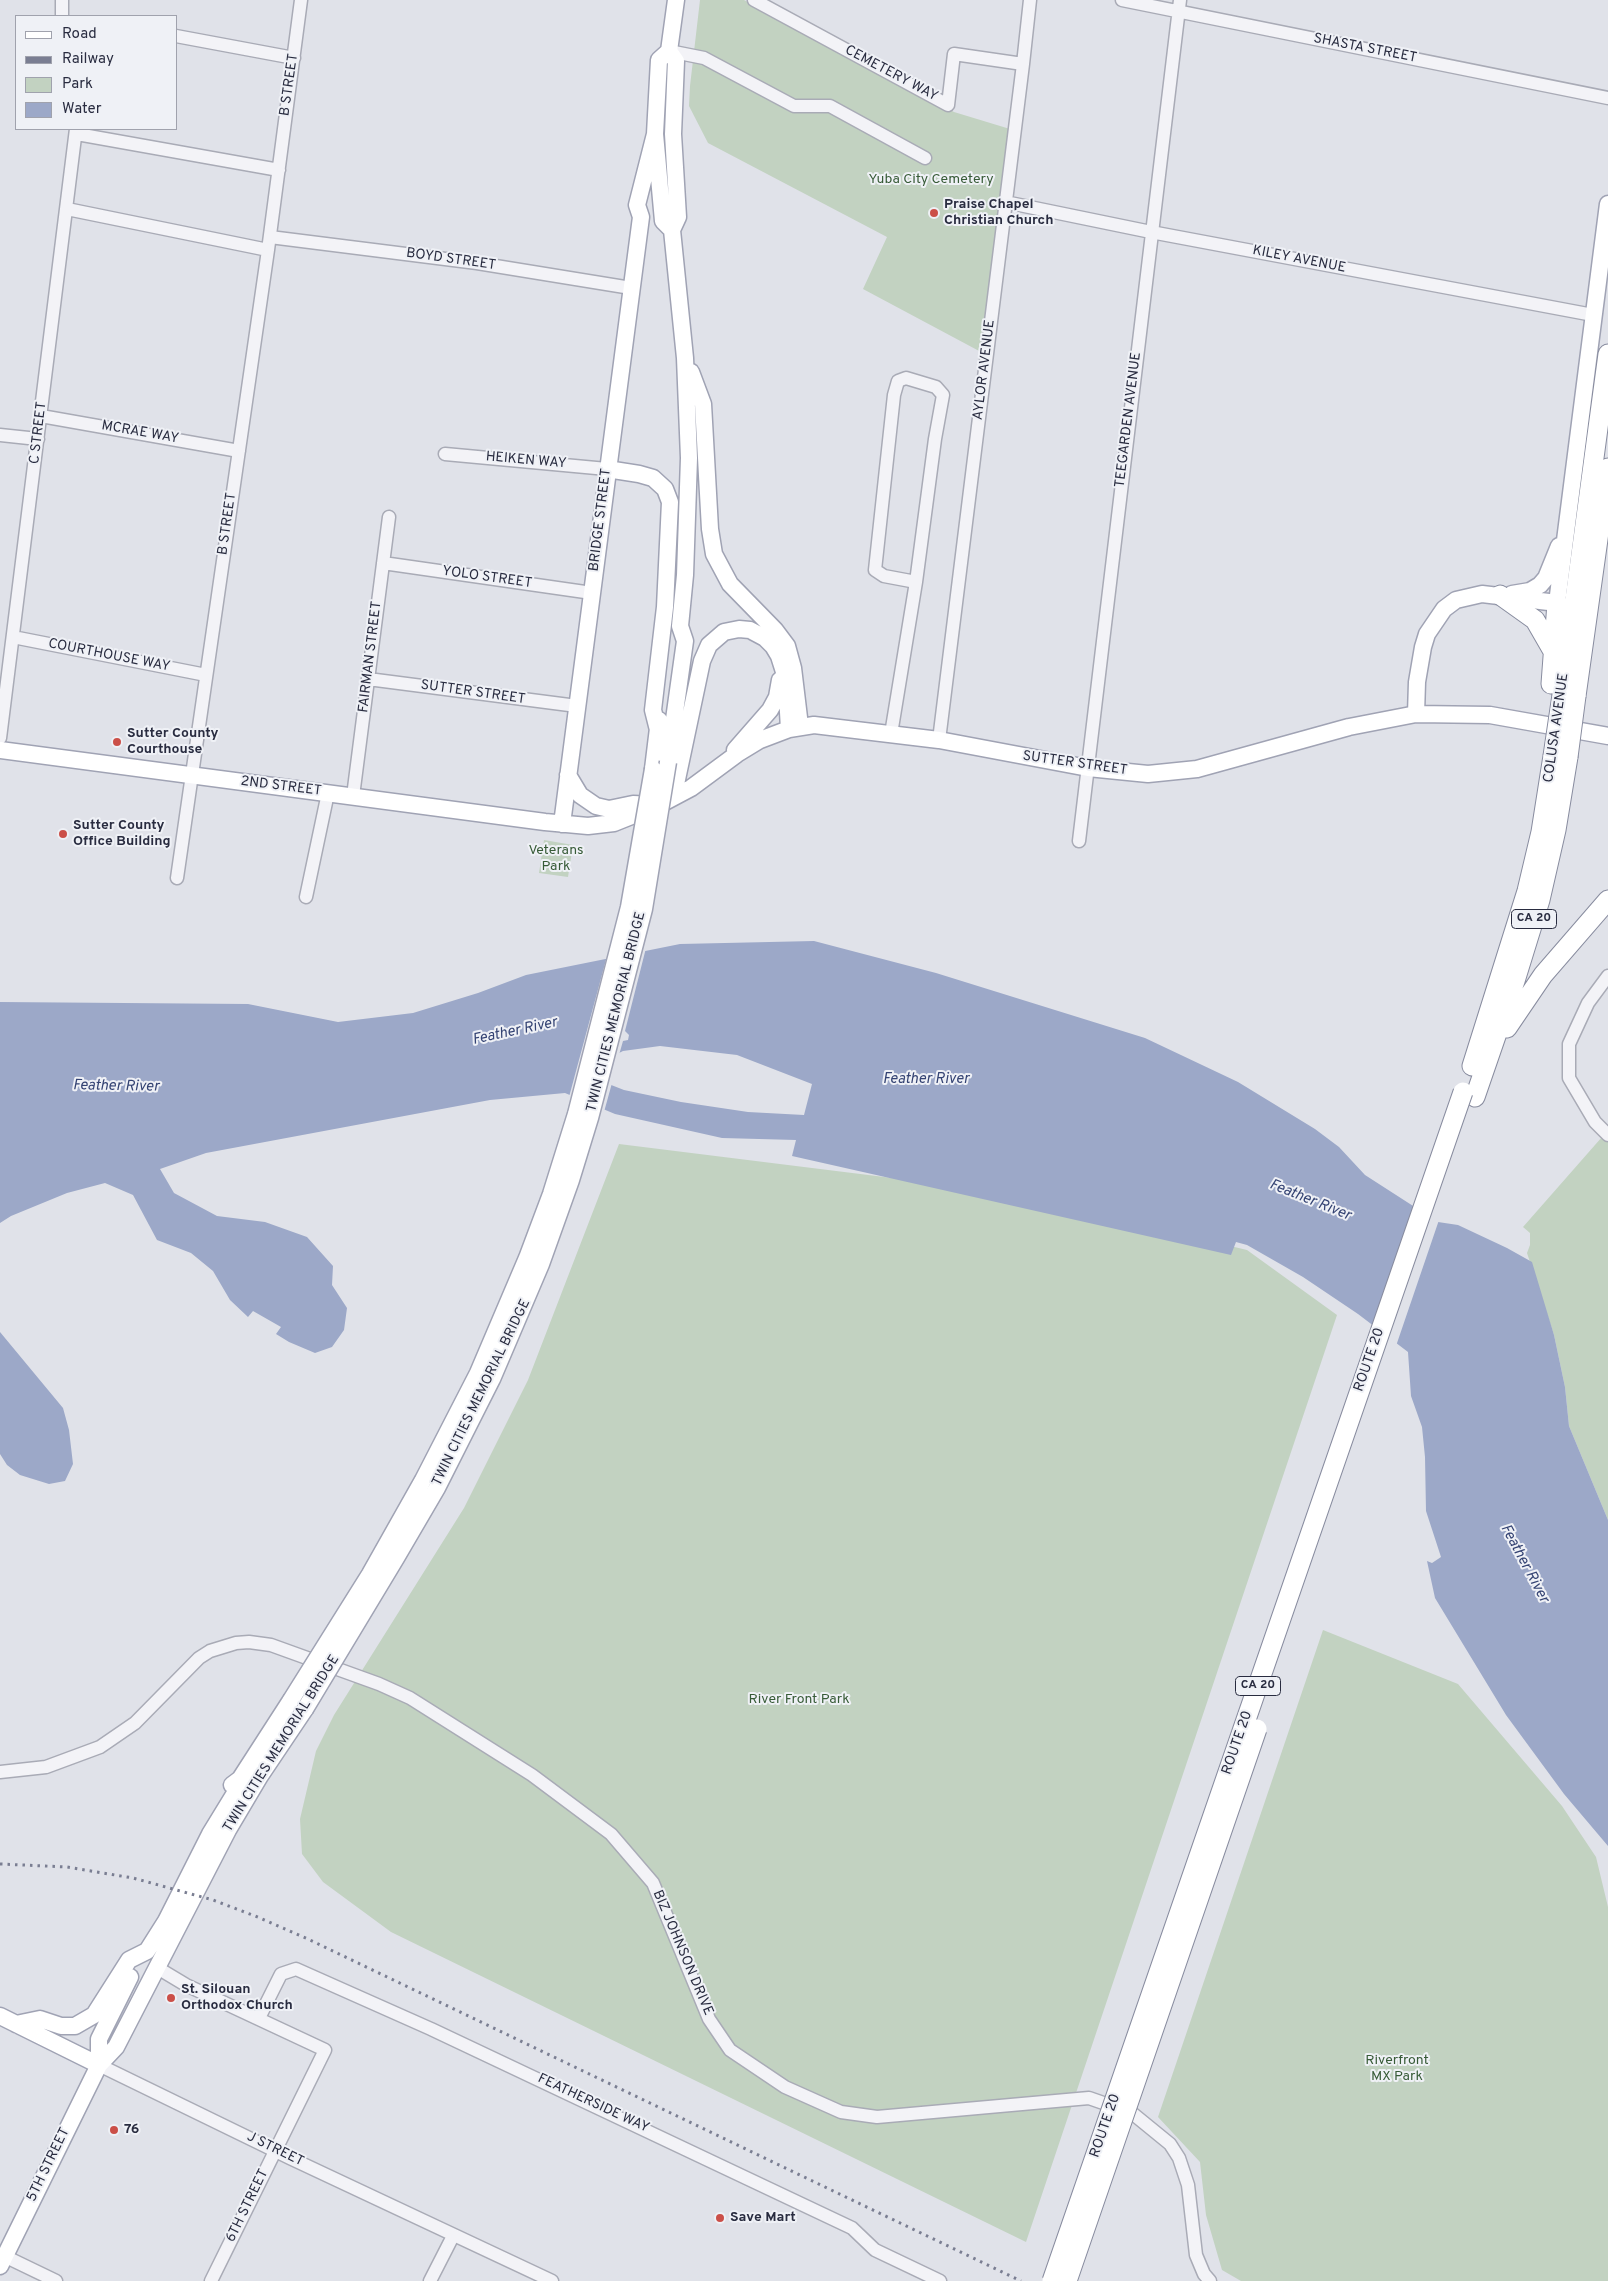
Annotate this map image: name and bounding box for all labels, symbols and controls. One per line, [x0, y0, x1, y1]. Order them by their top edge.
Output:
legend [15, 15, 178, 130]
text: Road [62, 25, 97, 44]
street label: SHASTA STREET [1312, 31, 1418, 67]
street label: CEMETERY WAY [842, 42, 940, 106]
text: Railway [62, 50, 114, 69]
street label: B STREET [277, 53, 303, 117]
text: Park [62, 75, 93, 94]
text: Water [62, 100, 101, 119]
park label: Yuba City Cemetery [868, 172, 994, 188]
place label: Praise Chapel Christian Church [944, 197, 1053, 230]
marker: Praise Chapel Christian Church [928, 207, 940, 219]
street label: KILEY AVENUE [1251, 243, 1347, 277]
street label: BOYD STREET [405, 245, 497, 275]
street label: AYLOR AVENUE [971, 319, 999, 421]
street label: TEEGARDEN AVENUE [1112, 351, 1146, 489]
street label: C STREET [27, 401, 51, 465]
street label: MCRAE WAY [100, 418, 180, 448]
street label: HEIKEN WAY [485, 449, 567, 473]
street label: BRIDGE STREET [586, 468, 616, 572]
street label: B STREET [215, 492, 241, 556]
street label: YOLO STREET [441, 563, 533, 593]
street label: FAIRMAN STREET [356, 600, 386, 714]
street label: COURTHOUSE WAY [47, 636, 171, 676]
street label: COLUSA AVENUE [1541, 672, 1573, 784]
street label: SUTTER STREET [420, 677, 526, 709]
place label: Sutter County Courthouse [127, 726, 218, 759]
marker: Sutter County Courthouse [111, 736, 123, 748]
street label: SUTTER STREET [1022, 748, 1128, 780]
street label: 2ND STREET [239, 774, 323, 800]
place label: Sutter County Office Building [73, 818, 171, 850]
marker: Sutter County Office Building [57, 828, 69, 840]
park label: Veterans Park [528, 843, 584, 876]
street label: TWIN CITIES MEMORIAL BRIDGE [584, 910, 650, 1114]
road number: CA 20 [1512, 910, 1556, 929]
water label: Feather River [471, 1014, 559, 1050]
water label: Feather River [883, 1071, 969, 1089]
water label: Feather River [73, 1077, 159, 1097]
water label: Feather River [1267, 1176, 1353, 1226]
street label: TWIN CITIES MEMORIAL BRIDGE [429, 1297, 535, 1489]
street label: ROUTE 20 [1351, 1326, 1389, 1394]
water label: Feather River [1496, 1522, 1552, 1606]
street label: TWIN CITIES MEMORIAL BRIDGE [220, 1652, 344, 1836]
road number: CA 20 [1236, 1676, 1280, 1695]
park label: River Front Park [748, 1692, 850, 1708]
street label: ROUTE 20 [1219, 1709, 1257, 1777]
street label: BIZ JOHNSON DRIVE [648, 1888, 716, 2018]
place label: St. Silouan Orthodox Church [181, 1982, 293, 2014]
marker: St. Silouan Orthodox Church [165, 1992, 177, 2004]
park label: Riverfront MX Park [1365, 2053, 1429, 2086]
street label: FEATHERSIDE WAY [535, 2071, 651, 2137]
street label: ROUTE 20 [1087, 2092, 1125, 2160]
place label: 76 [124, 2122, 139, 2138]
marker: 76 [108, 2124, 120, 2136]
street label: 5TH STREET [24, 2125, 74, 2205]
street label: J STREET [244, 2129, 306, 2171]
street label: 6TH STREET [223, 2167, 273, 2245]
place label: Save Mart [730, 2210, 796, 2226]
marker: Save Mart [714, 2212, 726, 2224]

